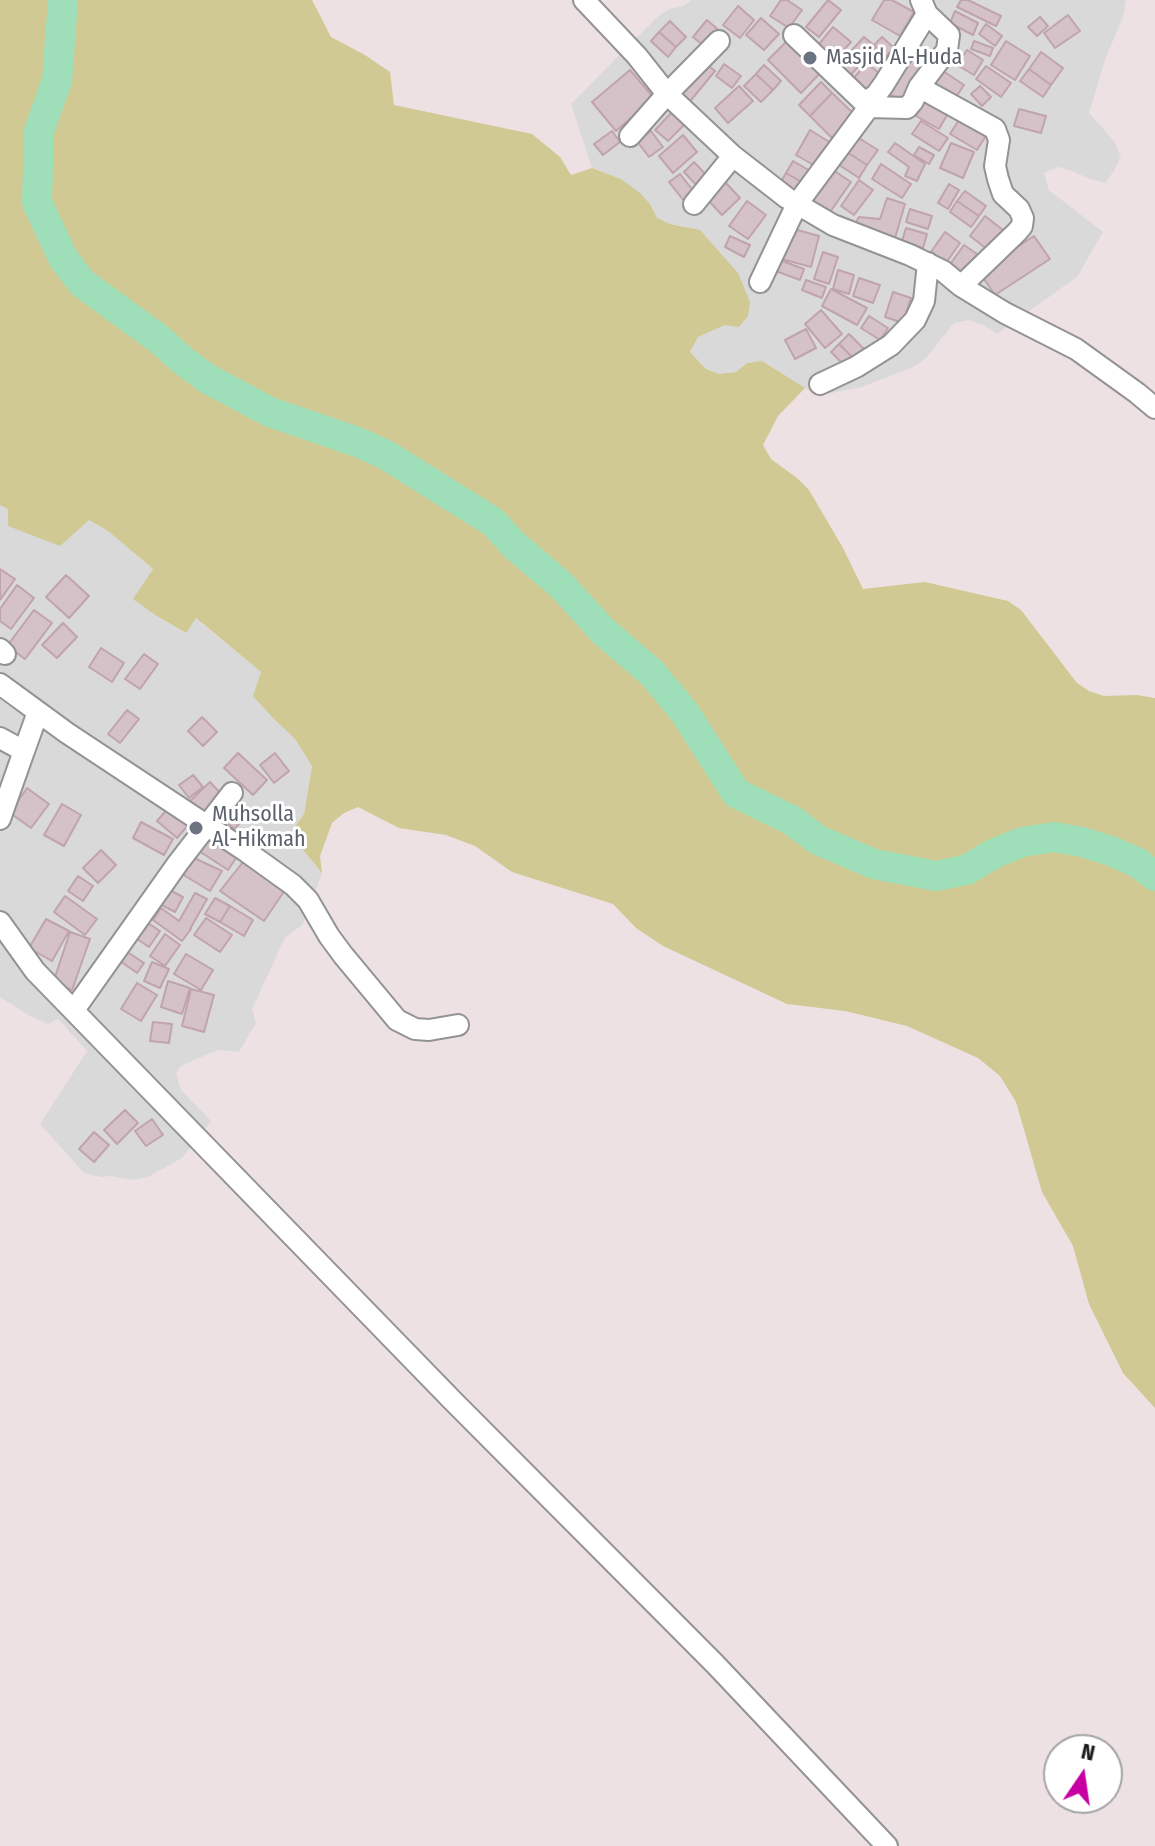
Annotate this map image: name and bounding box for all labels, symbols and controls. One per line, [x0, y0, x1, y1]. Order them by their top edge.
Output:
place label: Masjid Al-Huda [826, 45, 962, 71]
marker: Masjid Al-Huda [801, 49, 819, 67]
place label: Muhsolla Al-Hikmah [212, 802, 306, 854]
marker: Muhsolla Al-Hikmah [187, 819, 205, 837]
north arrow [1043, 1734, 1123, 1814]
text: N [1079, 1737, 1098, 1767]

